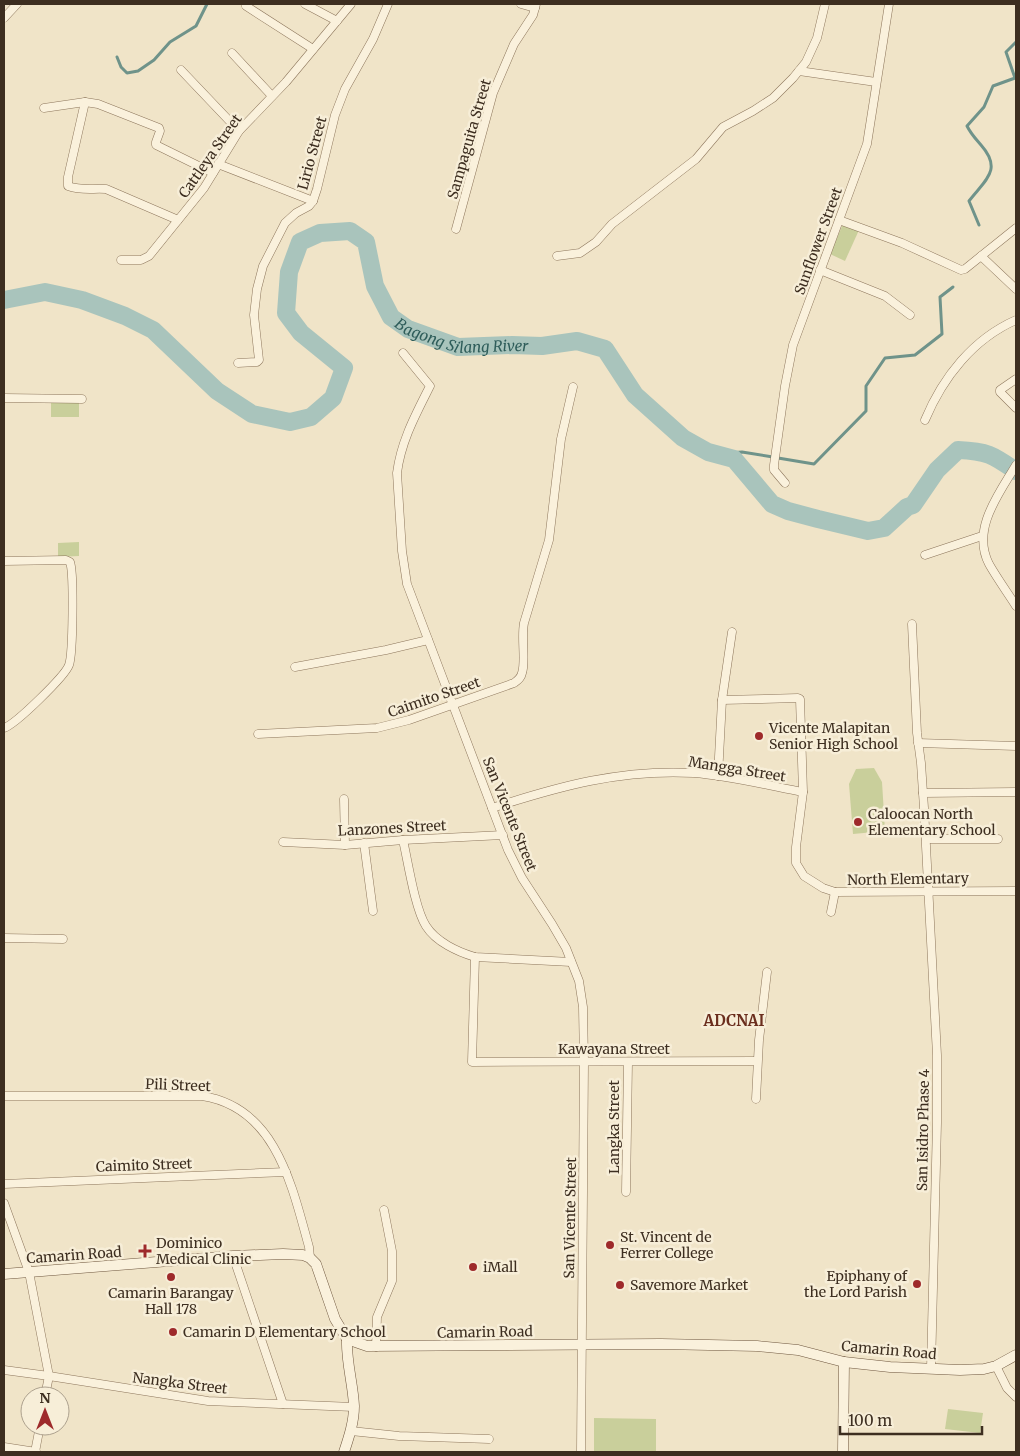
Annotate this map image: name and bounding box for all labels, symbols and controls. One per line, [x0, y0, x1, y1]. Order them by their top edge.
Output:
street label: Sampaguita Street [443, 76, 495, 201]
street label: Cattleya Street [174, 110, 246, 201]
street label: Lirio Street [294, 114, 331, 192]
street label: Sunflower Street [790, 184, 846, 297]
water label: Bagong Silang River [391, 313, 529, 356]
street label: Caimito Street [386, 673, 483, 721]
place label: Vicente Malapitan Senior High School [768, 719, 899, 753]
marker: Vicente Malapitan Senior High School [753, 730, 765, 742]
street label: Mangga Street [687, 752, 788, 786]
street label: San Vicente Street [479, 754, 541, 874]
place label: Caloocan North Elementary School [868, 805, 996, 839]
street label: Lanzones Street [337, 816, 447, 840]
marker: Caloocan North Elementary School [852, 816, 864, 828]
street label: North Elementary [847, 869, 970, 889]
district label: ADCNAI [703, 1011, 764, 1030]
street label: Kawayana Street [558, 1040, 671, 1058]
street label: San Isidro Phase 4 [913, 1068, 933, 1191]
street label: Pili Street [145, 1075, 212, 1095]
street label: Langka Street [605, 1080, 623, 1174]
street label: Caimito Street [96, 1154, 193, 1176]
street label: San Vicente Street [560, 1157, 580, 1279]
place label: St. Vincent de Ferrer College [620, 1228, 713, 1262]
place label: Dominico Medical Clinic [156, 1234, 251, 1268]
marker: St. Vincent de Ferrer College [604, 1239, 616, 1251]
street label: Camarin Road [26, 1243, 123, 1267]
marker: Dominico Medical Clinic [138, 1244, 152, 1258]
place label: iMall [483, 1258, 518, 1276]
marker: iMall [467, 1261, 479, 1273]
place label: Epiphany of the Lord Parish [804, 1267, 908, 1301]
marker: Camarin Barangay Hall 178 [165, 1271, 177, 1283]
place label: Savemore Market [630, 1276, 749, 1294]
marker: Epiphany of the Lord Parish [911, 1278, 923, 1290]
marker: Savemore Market [614, 1279, 626, 1291]
place label: Camarin Barangay Hall 178 [108, 1284, 235, 1318]
street label: Camarin Road [437, 1322, 533, 1342]
place label: Camarin D Elementary School [183, 1323, 387, 1341]
marker: Camarin D Elementary School [167, 1326, 179, 1338]
street label: Camarin Road [841, 1337, 938, 1363]
street label: Nangka Street [132, 1368, 229, 1398]
north arrow [20, 1386, 70, 1436]
text: N [39, 1389, 51, 1407]
scale bar [840, 1404, 982, 1436]
text: 100 m [848, 1411, 892, 1430]

